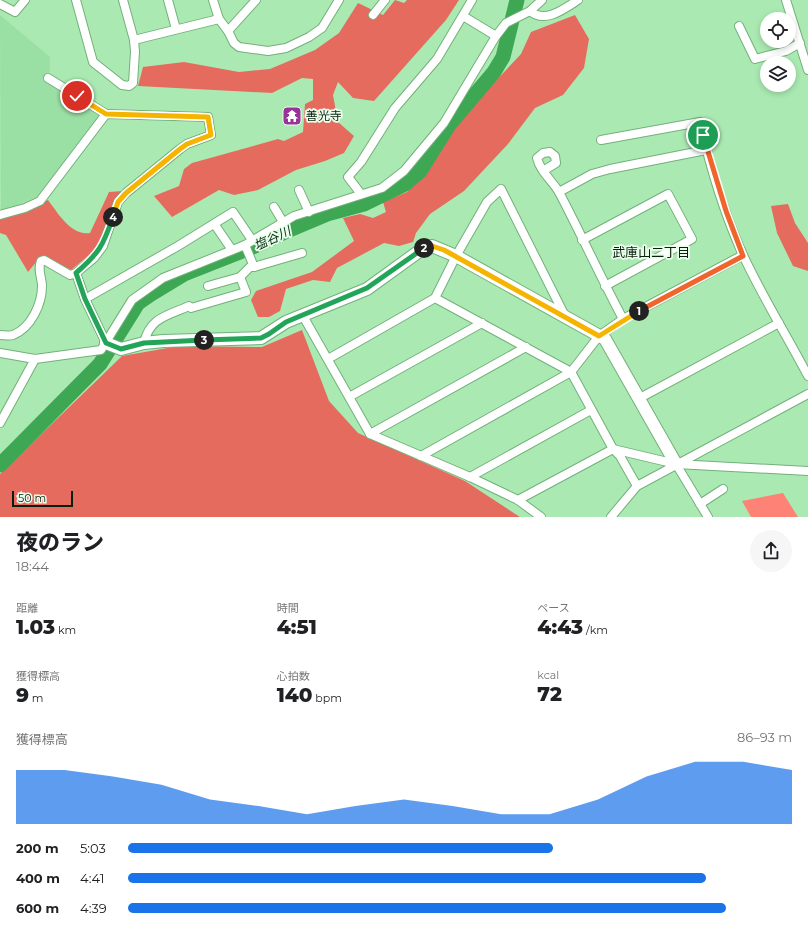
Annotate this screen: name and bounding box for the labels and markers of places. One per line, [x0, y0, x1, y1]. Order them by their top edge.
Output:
pin [60, 79, 94, 113]
temple icon: 善光寺 [281, 105, 303, 127]
place label: 善光寺 [306, 108, 342, 123]
pin [686, 118, 720, 152]
pin: 4 [103, 207, 123, 227]
pin: 2 [414, 238, 434, 258]
pin: 1 [629, 301, 649, 321]
pin: 3 [194, 330, 214, 350]

